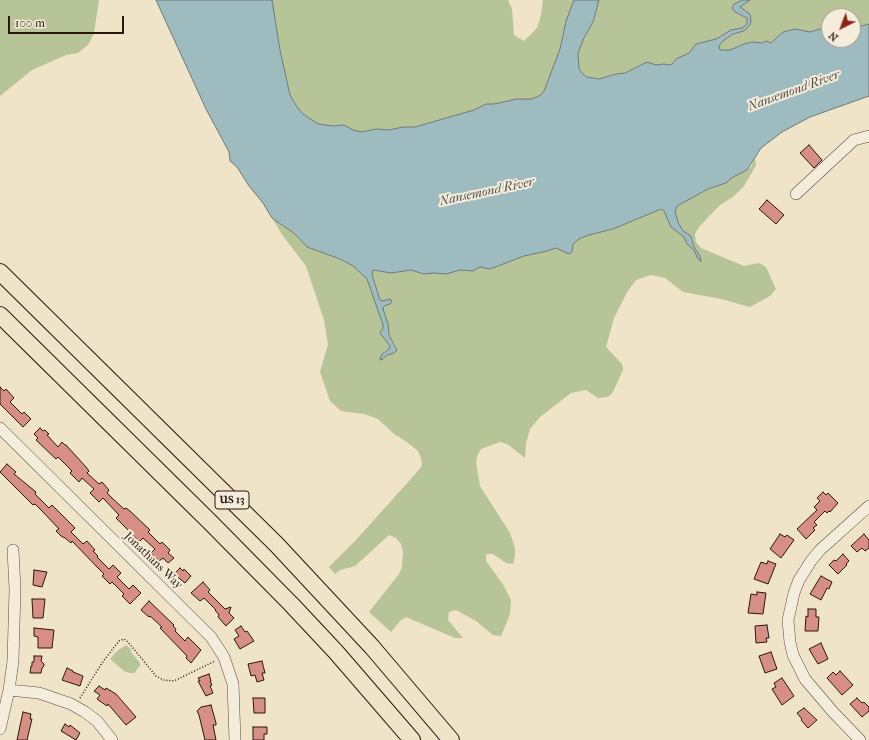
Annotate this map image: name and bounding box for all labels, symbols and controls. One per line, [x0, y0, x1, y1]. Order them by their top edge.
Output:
scale bar [10, 8, 126, 34]
north arrow [821, 8, 861, 48]
text: 100 m [15, 16, 45, 30]
text: N [826, 29, 841, 44]
water label: Nansemond River [746, 67, 842, 115]
water label: Nansemond River [438, 174, 536, 210]
road number: US 13 [215, 491, 249, 509]
street label: Jonathans Way [121, 529, 185, 593]

